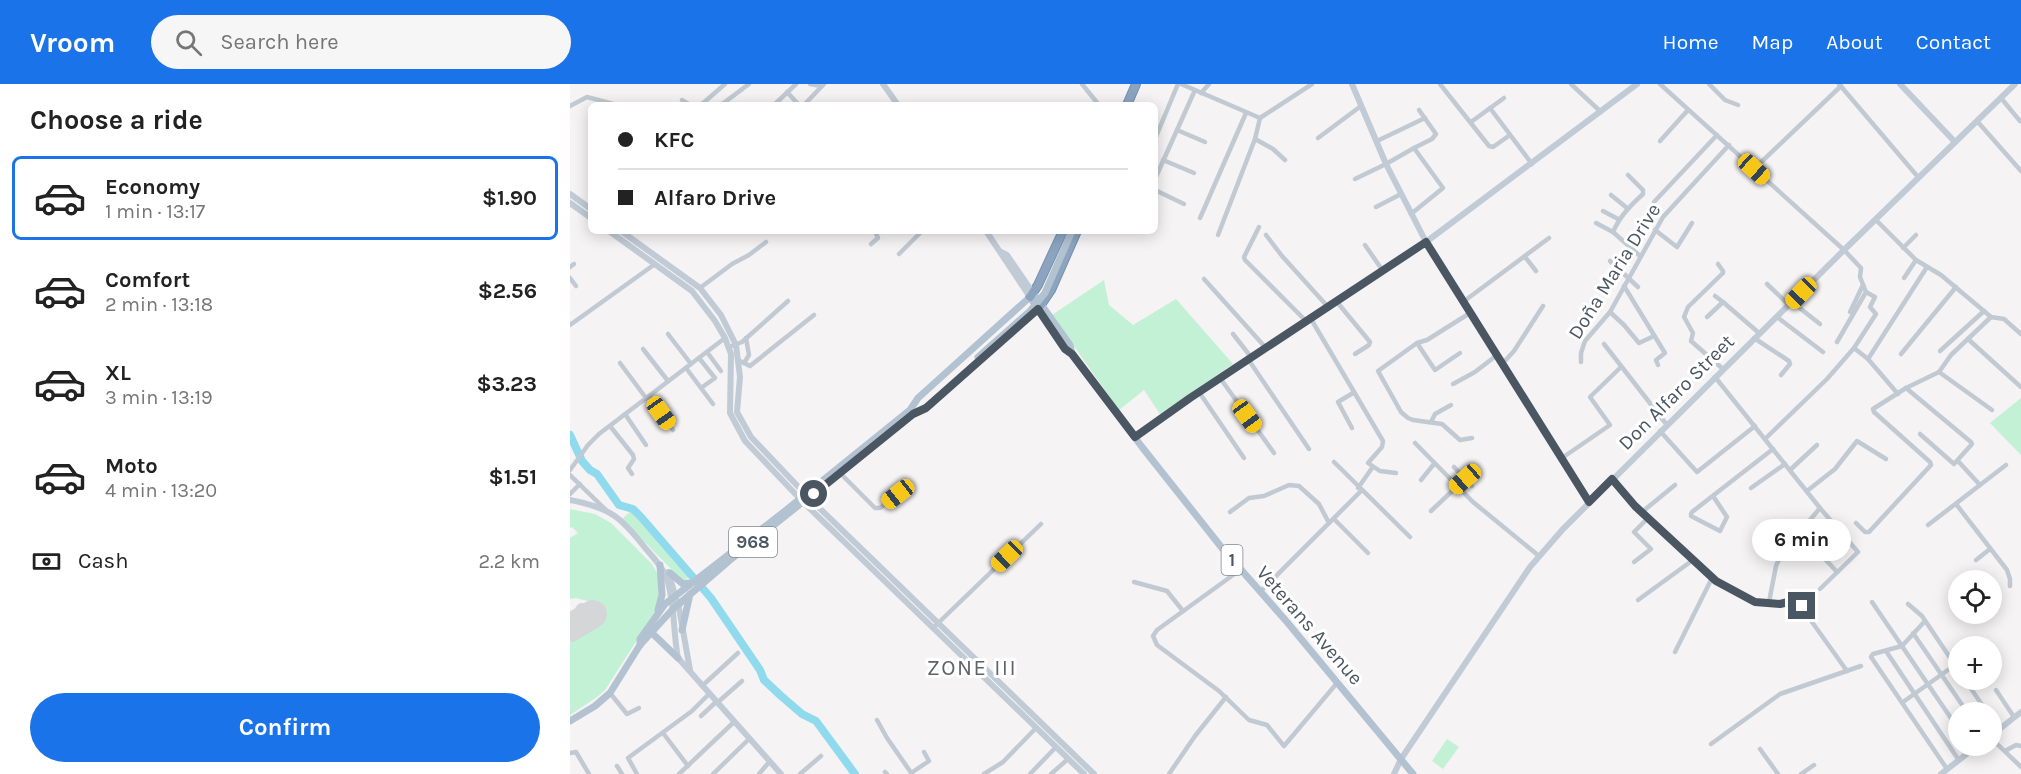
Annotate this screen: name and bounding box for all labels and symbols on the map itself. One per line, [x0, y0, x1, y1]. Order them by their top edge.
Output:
car [1735, 150, 1773, 188]
street label: Doña Maria Drive [1563, 199, 1665, 343]
car [1782, 274, 1820, 312]
street label: Don Alfaro Street [1614, 330, 1739, 455]
car [643, 393, 679, 433]
car [1229, 396, 1265, 436]
car [1446, 460, 1484, 498]
car [878, 476, 918, 512]
route start [800, 480, 827, 507]
callout: 6 min [1752, 519, 1852, 561]
road number: 968 [729, 527, 777, 557]
car [988, 537, 1026, 575]
road number: 1 [1222, 545, 1242, 575]
street label: Veterans Avenue [1252, 561, 1368, 689]
route end [1788, 592, 1815, 619]
district label: ZONE III [927, 655, 1017, 681]

